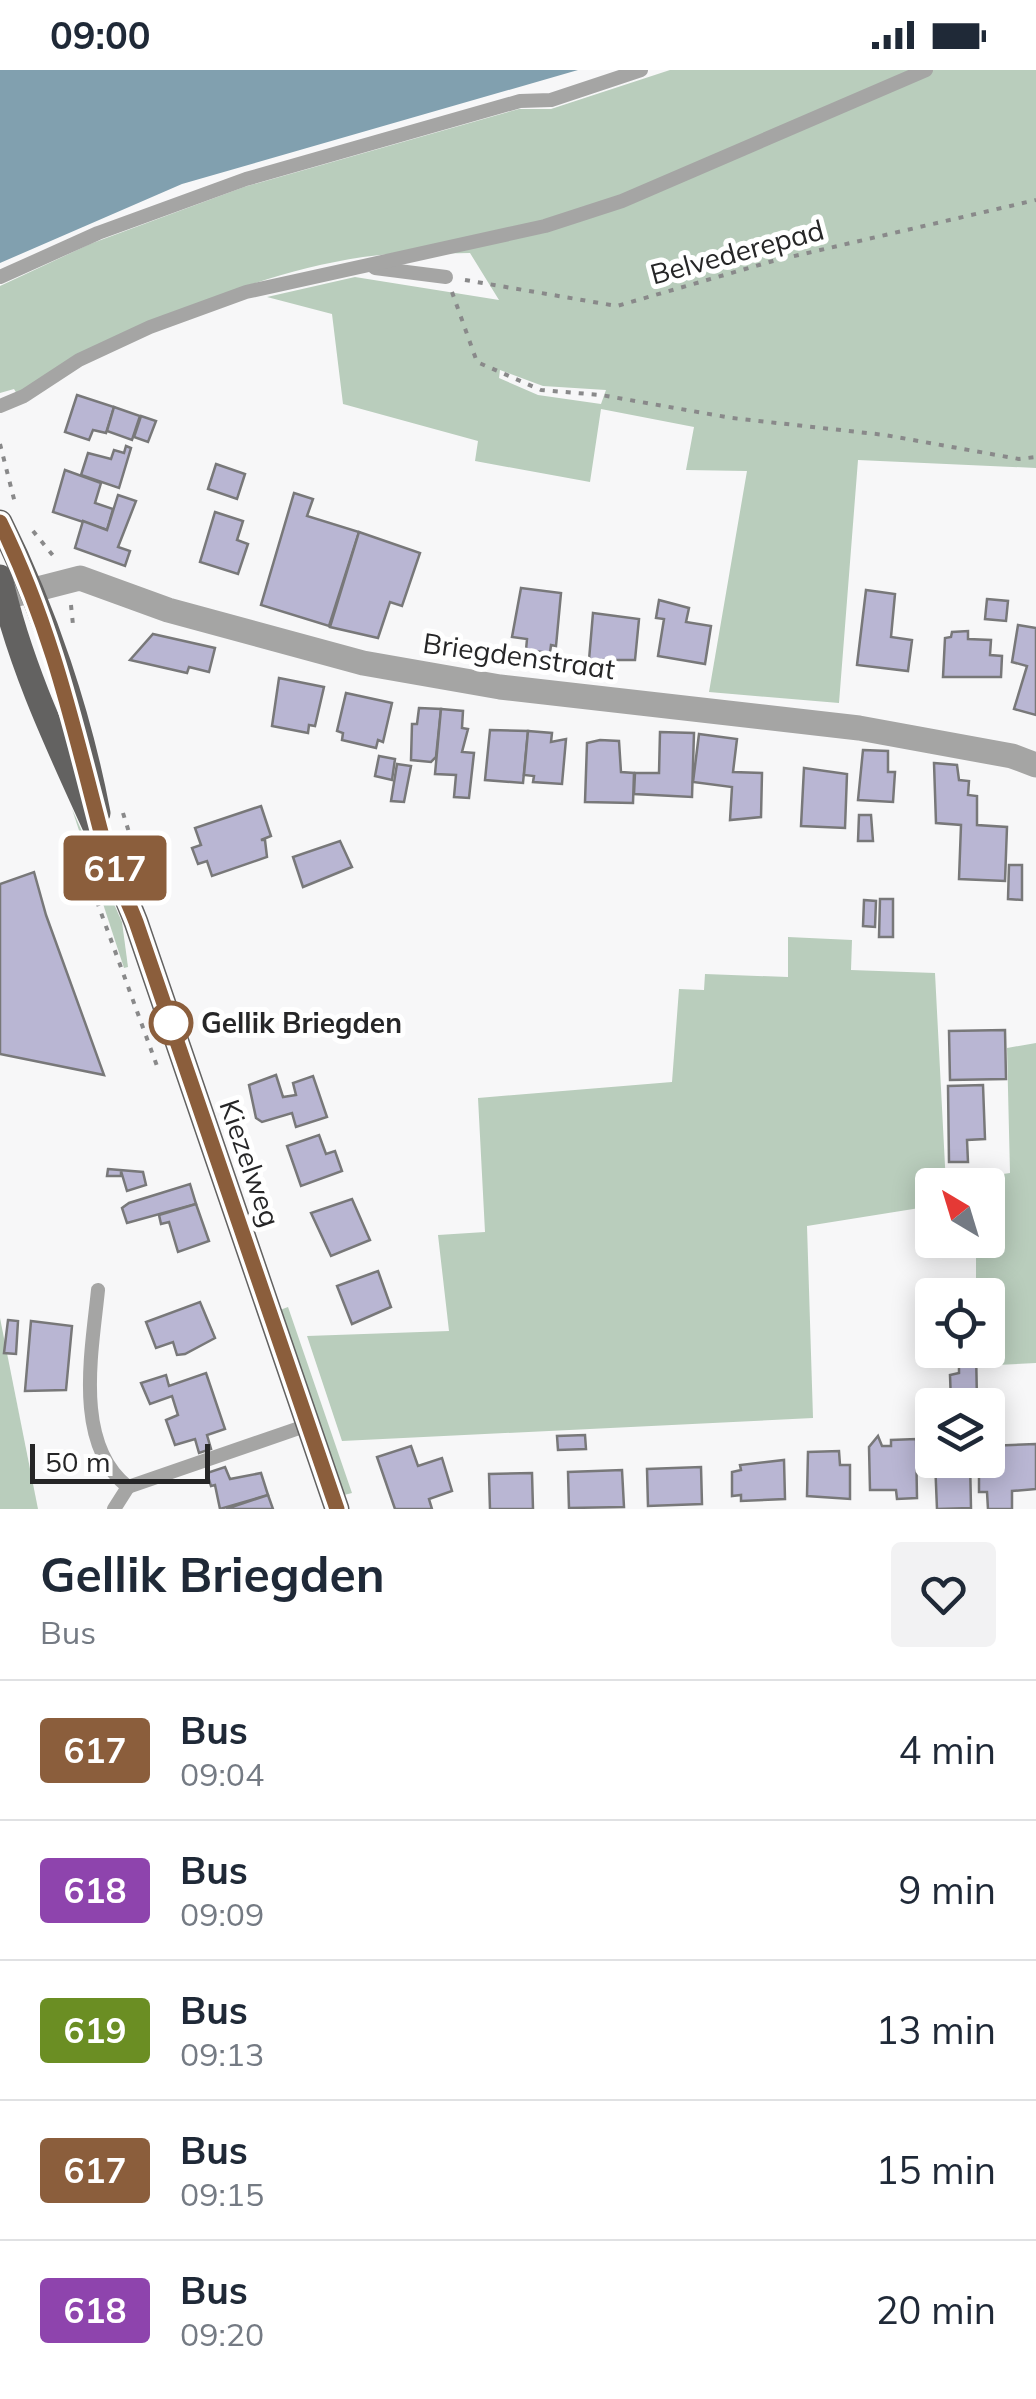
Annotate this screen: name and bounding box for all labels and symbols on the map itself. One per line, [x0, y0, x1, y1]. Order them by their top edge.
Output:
street label: Belvederepad [646, 212, 828, 292]
street label: Briegdenstraat [421, 625, 617, 686]
line badge: 617 [58, 836, 172, 900]
marker: Gellik Briegden [150, 1002, 192, 1044]
place label: Gellik Briegden [201, 1005, 402, 1040]
street label: Kiezelweg [212, 1095, 289, 1231]
north arrow [915, 1168, 1005, 1258]
scale bar [30, 1439, 210, 1484]

